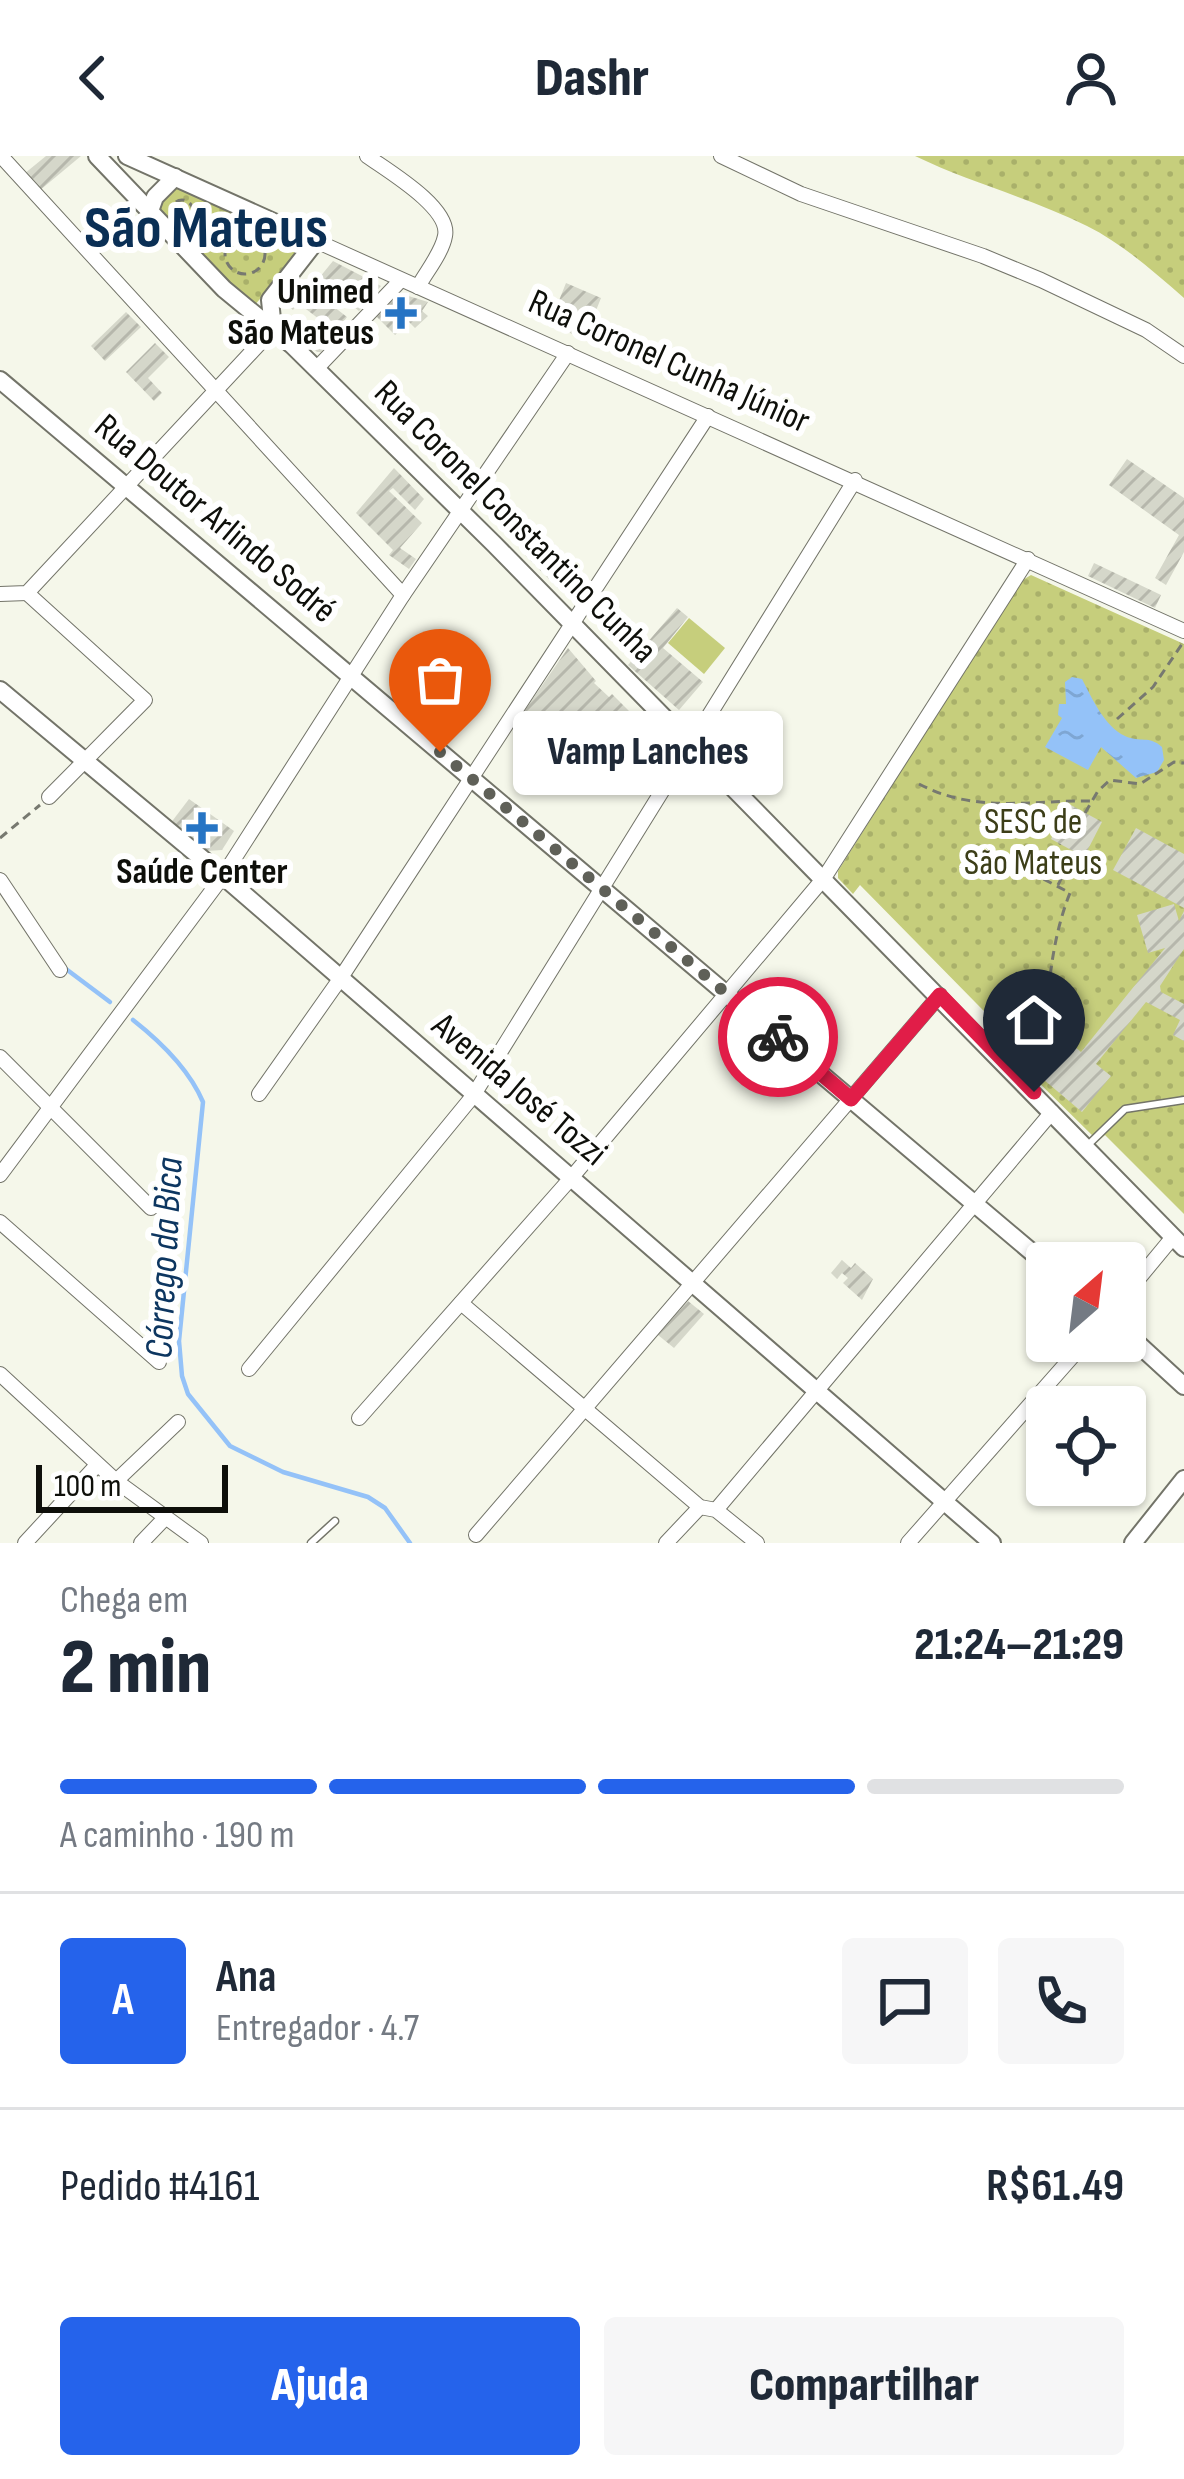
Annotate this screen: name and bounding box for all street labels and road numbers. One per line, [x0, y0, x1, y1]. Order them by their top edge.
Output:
street label: Rua Coronel Cunha Júnior [522, 281, 816, 443]
street label: Rua Coronel Constantino Cunha [365, 372, 665, 672]
street label: Rua Doutor Arlindo Sodré [86, 405, 344, 633]
street label: Avenida José Tozzi [422, 1004, 615, 1175]

